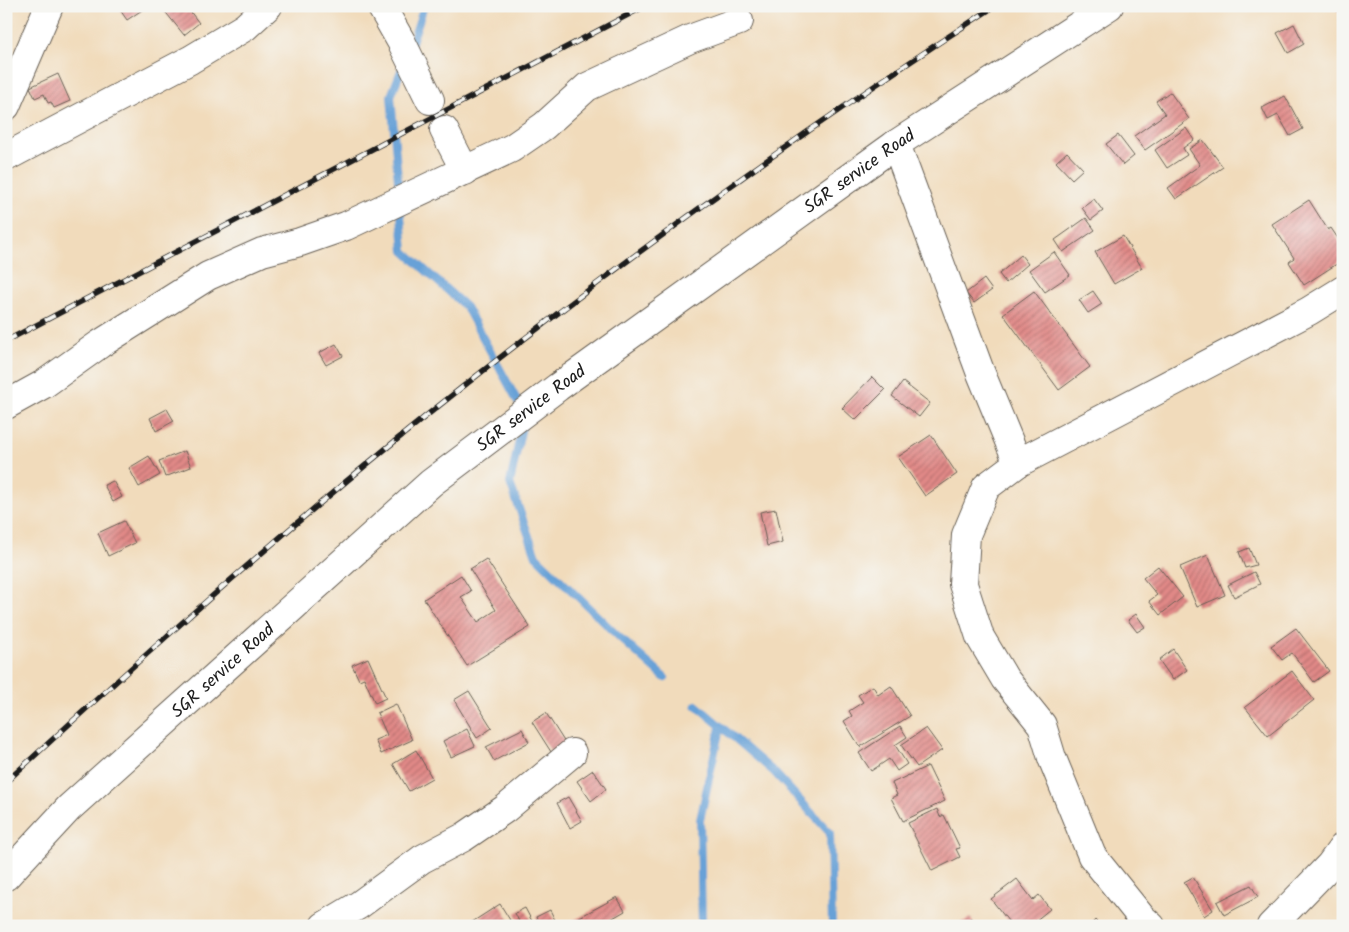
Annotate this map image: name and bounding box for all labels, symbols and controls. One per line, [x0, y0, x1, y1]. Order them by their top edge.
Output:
street label: SGR service Road [798, 122, 922, 222]
street label: SGR service Road [470, 358, 594, 460]
street label: SGR service Road [165, 616, 283, 726]

